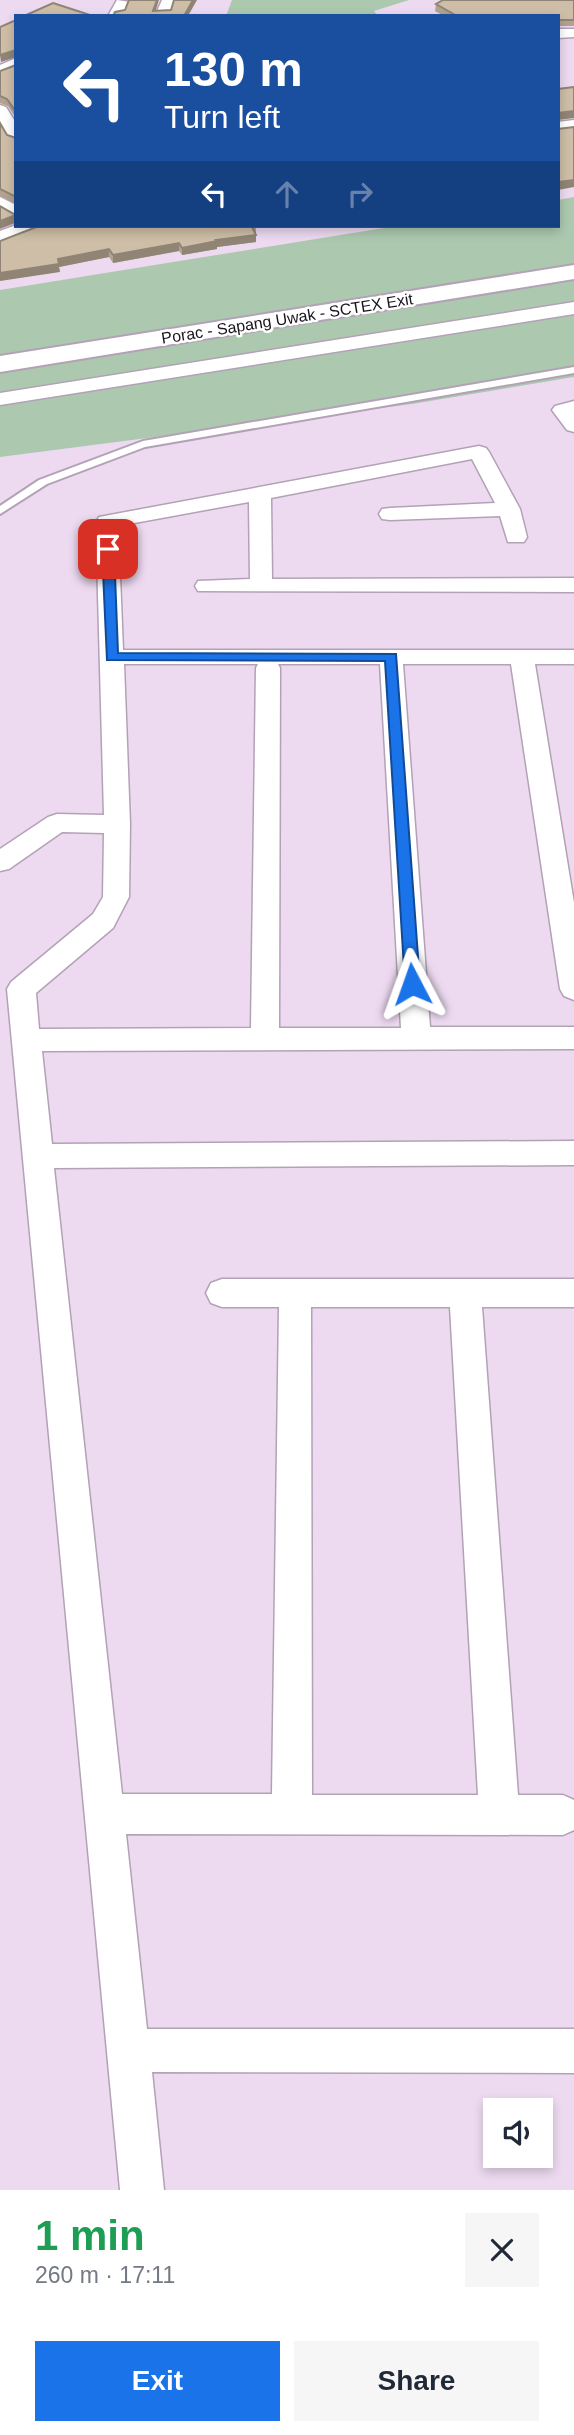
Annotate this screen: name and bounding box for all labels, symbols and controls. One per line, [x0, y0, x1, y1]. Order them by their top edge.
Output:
icon: left [49, 42, 140, 133]
text: 130 m [164, 42, 303, 96]
text: Turn left [164, 99, 280, 135]
icon: left [195, 175, 233, 213]
icon: ahead [268, 175, 306, 213]
icon: right [341, 175, 379, 213]
street label: Porac - Sapang Uwak - SCTEX Exit [160, 290, 415, 347]
pin [78, 519, 138, 579]
icon: arrive [89, 530, 127, 568]
position arrow [375, 947, 449, 1021]
map controls [483, 2098, 553, 2168]
button: sound [483, 2098, 553, 2168]
text: 1 min [35, 2212, 145, 2259]
button: close [465, 2213, 539, 2287]
text: 260 m · 17:11 [35, 2262, 175, 2288]
button: Exit [35, 2341, 280, 2421]
button: Share [294, 2341, 539, 2421]

